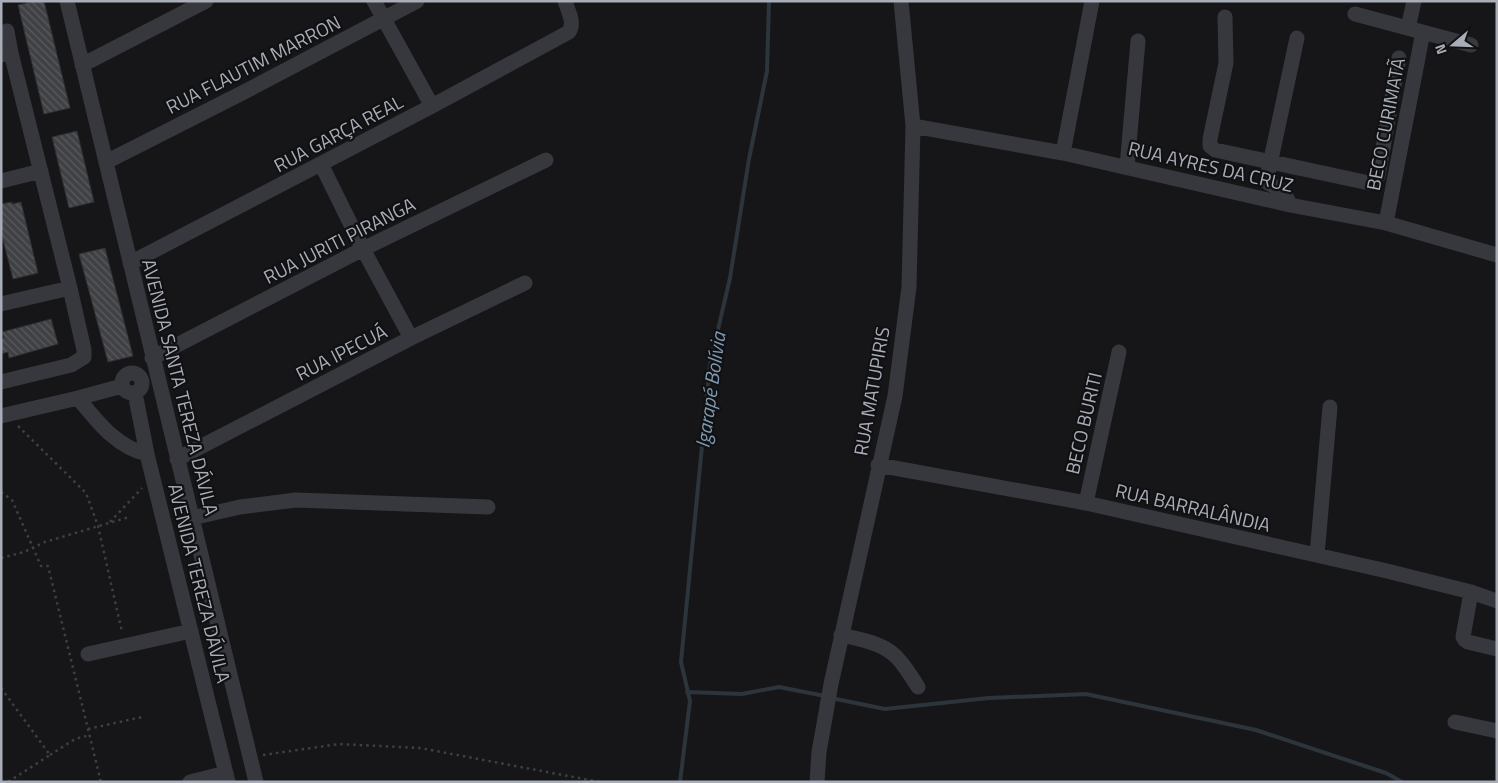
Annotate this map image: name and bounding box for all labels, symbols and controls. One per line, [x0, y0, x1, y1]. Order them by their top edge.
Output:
street label: RUA FLAUTIM MARRON [161, 7, 345, 121]
north arrow [1428, 20, 1478, 70]
text: N [1429, 41, 1452, 57]
street label: BECO CURIMATÃ [1358, 55, 1412, 193]
street label: RUA GARÇA REAL [268, 87, 408, 179]
street label: RUA AYRES DA CRUZ [1126, 133, 1296, 199]
street label: RUA JURITI PIRANGA [258, 189, 420, 291]
street label: AVENIDA SANTA TEREZA DÁVILA [135, 256, 227, 518]
street label: RUA IPECUÁ [290, 317, 392, 387]
street label: RUA MATUPIRIS [845, 324, 897, 458]
water label: Igarapé Bolívia [687, 329, 734, 450]
street label: BECO BURITI [1057, 369, 1109, 477]
street label: RUA BARRALÂNDIA [1113, 475, 1273, 539]
street label: AVENIDA TEREZA DÁVILA [161, 480, 239, 686]

